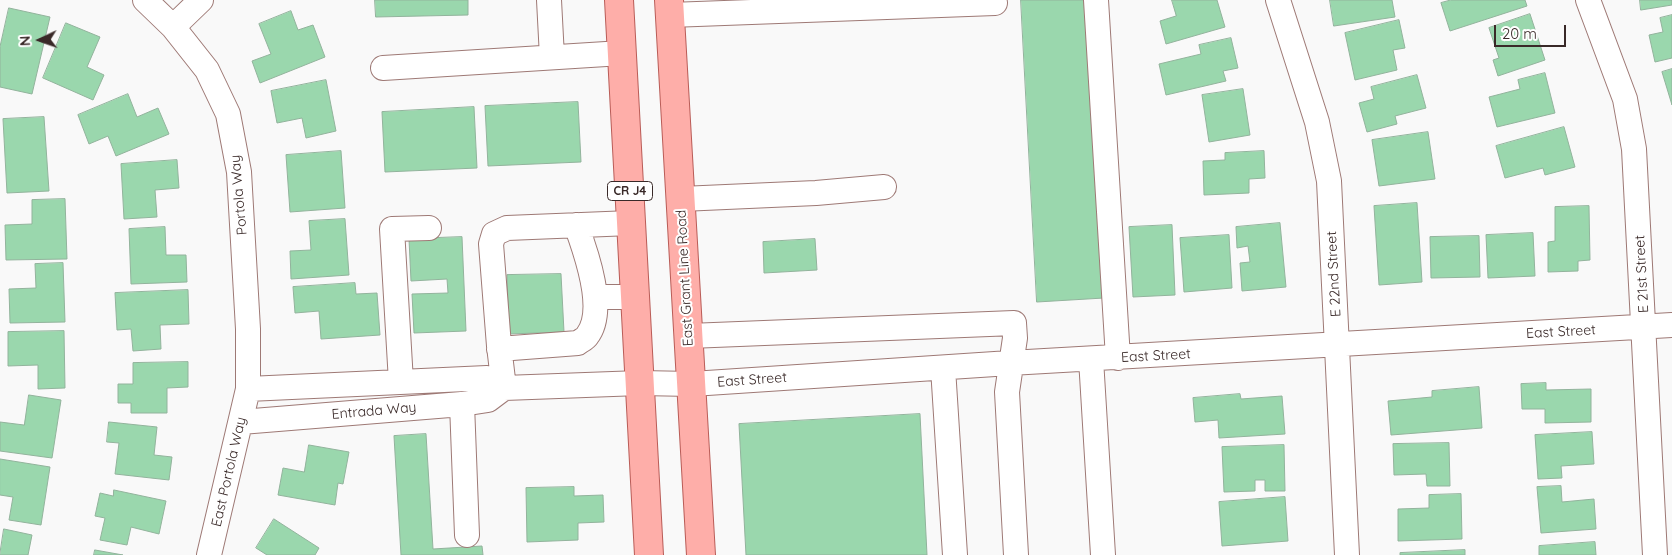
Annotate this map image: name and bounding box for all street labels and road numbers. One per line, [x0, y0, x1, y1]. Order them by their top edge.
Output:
street label: Portola Way [227, 154, 251, 236]
road number: CR J4 [608, 182, 652, 200]
street label: East Grant Line Road [673, 209, 697, 347]
street label: E 22nd Street [1323, 231, 1345, 317]
street label: E 21st Street [1632, 235, 1652, 313]
street label: East Street [1526, 322, 1596, 342]
street label: East Street [1121, 346, 1191, 366]
street label: East Street [717, 369, 787, 391]
street label: Entrada Way [331, 399, 417, 423]
street label: East Portola Way [208, 415, 250, 529]

